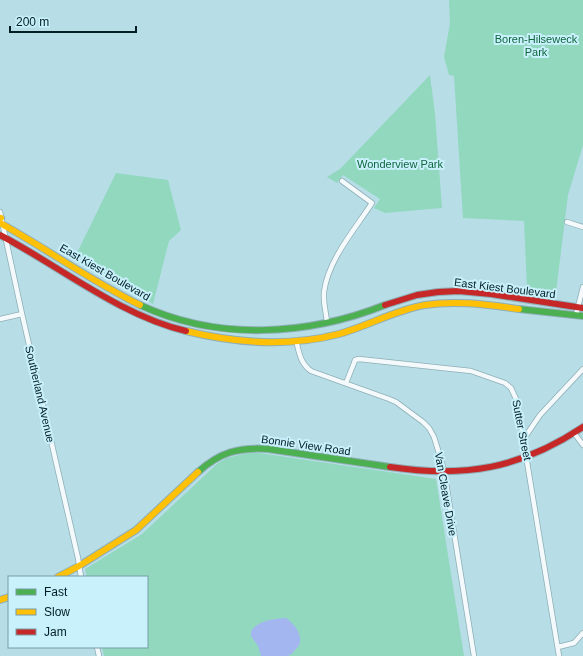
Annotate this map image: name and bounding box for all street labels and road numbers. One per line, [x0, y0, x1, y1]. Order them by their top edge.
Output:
street label: East Kiest Boulevard [58, 241, 152, 303]
street label: East Kiest Boulevard [454, 276, 556, 300]
street label: Southerland Avenue [23, 344, 57, 444]
street label: Sutter Street [510, 399, 534, 461]
street label: Bonnie View Road [260, 433, 352, 457]
street label: Van Cleave Drive [433, 451, 459, 537]

